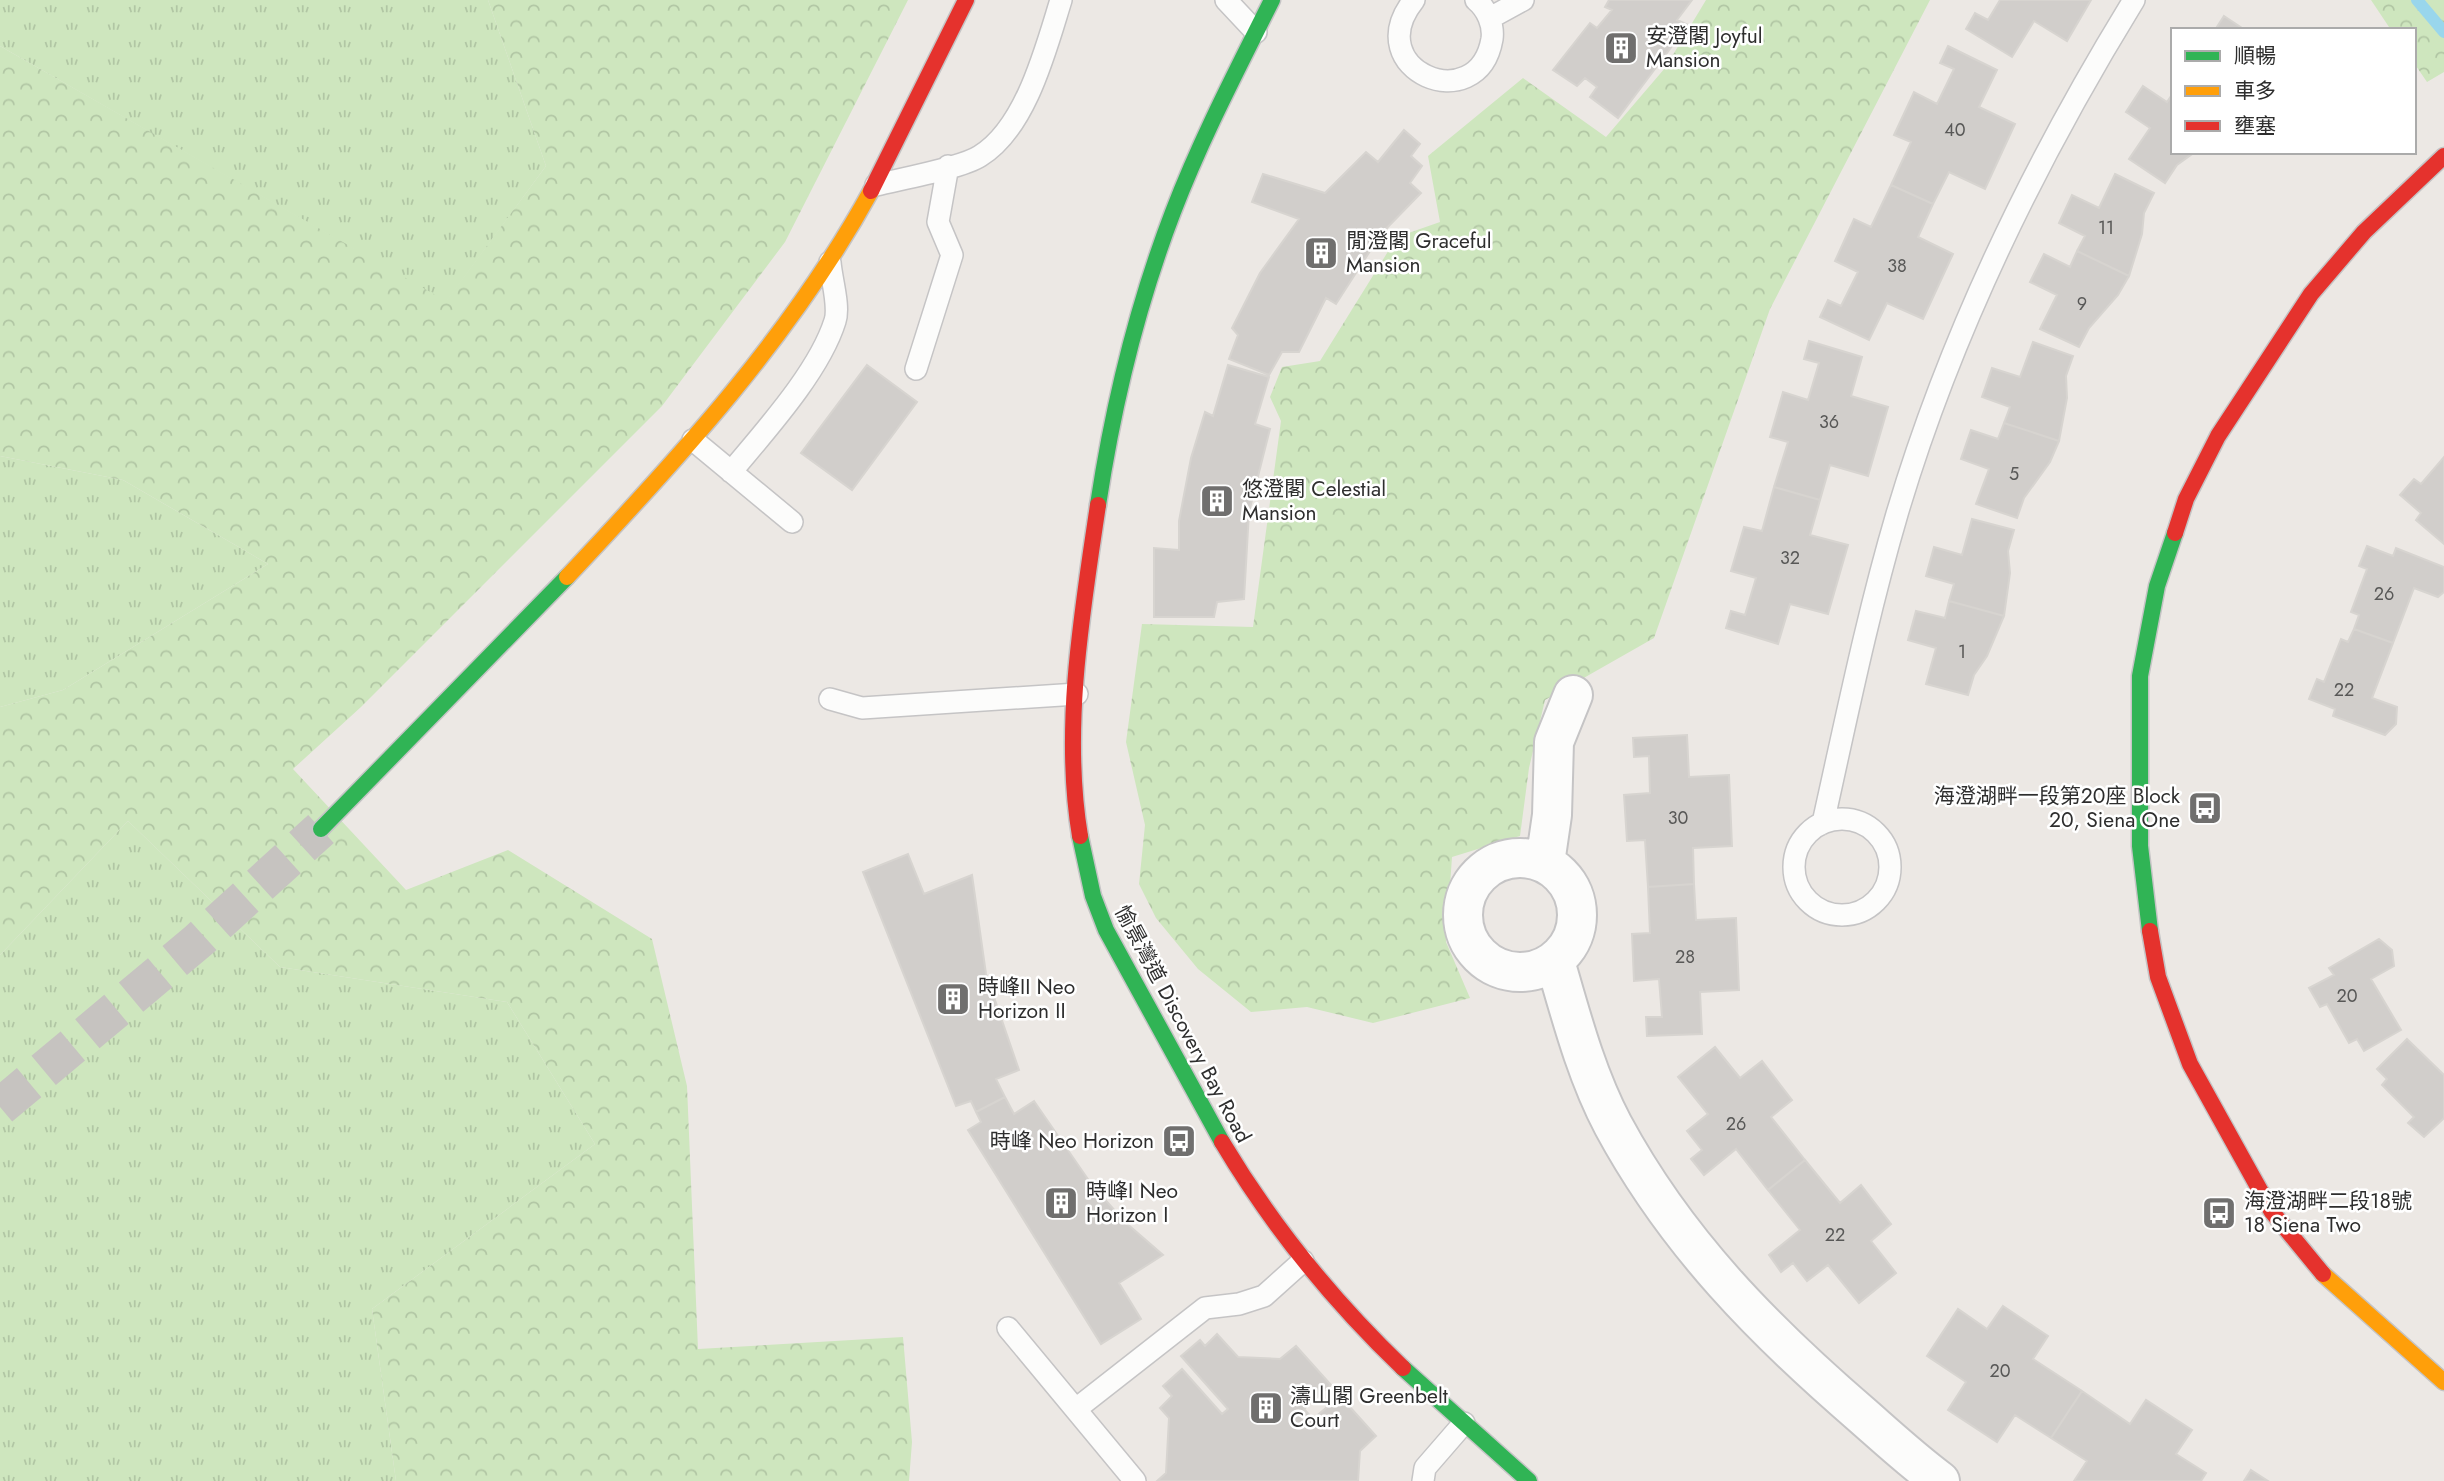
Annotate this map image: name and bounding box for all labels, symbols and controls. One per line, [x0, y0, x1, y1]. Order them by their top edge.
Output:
place label: 安澄閣 Joyful Mansion [1646, 21, 1763, 75]
legend [2171, 28, 2416, 154]
building icon: 安澄閣 Joyful Mansion [1602, 29, 1640, 67]
text: 順暢 [2234, 41, 2276, 71]
text: 車多 [2234, 76, 2276, 106]
text: 壅塞 [2234, 111, 2276, 141]
house number: 40 [1944, 117, 1966, 143]
house number: 11 [2098, 215, 2114, 241]
place label: 閒澄閣 Graceful Mansion [1346, 226, 1492, 280]
building icon: 閒澄閣 Graceful Mansion [1302, 234, 1340, 272]
house number: 38 [1887, 253, 1907, 279]
house number: 9 [2077, 291, 2087, 317]
house number: 36 [1819, 409, 1839, 435]
house number: 5 [2009, 461, 2019, 487]
place label: 悠澄閣 Celestial Mansion [1242, 474, 1386, 528]
building icon: 悠澄閣 Celestial Mansion [1198, 482, 1236, 520]
house number: 32 [1780, 545, 1800, 571]
house number: 26 [2374, 581, 2394, 607]
house number: 1 [1958, 639, 1966, 665]
house number: 22 [2334, 677, 2354, 703]
place label: 海澄湖畔一段第20座 Block 20, Siena One [1934, 781, 2181, 835]
bus stop icon: 海澄湖畔一段第20座 Block 20, Siena One [2186, 789, 2224, 827]
house number: 30 [1668, 805, 1689, 831]
street label: 愉景灣道 Discovery Bay Road [1107, 900, 1259, 1148]
house number: 28 [1675, 944, 1695, 970]
place label: 時峰II Neo Horizon II [978, 972, 1075, 1026]
building icon: 時峰II Neo Horizon II [934, 980, 972, 1018]
house number: 20 [2336, 983, 2358, 1009]
house number: 26 [1726, 1111, 1746, 1137]
bus stop icon: 時峰 Neo Horizon [1160, 1122, 1198, 1160]
place label: 時峰 Neo Horizon [990, 1126, 1154, 1156]
place label: 時峰I Neo Horizon I [1086, 1176, 1178, 1230]
building icon: 時峰I Neo Horizon I [1042, 1184, 1080, 1222]
place label: 海澄湖畔二段18號 18 Siena Two [2244, 1186, 2412, 1240]
bus stop icon: 海澄湖畔二段18號 18 Siena Two [2200, 1194, 2238, 1232]
house number: 22 [1825, 1222, 1845, 1248]
house number: 20 [1989, 1358, 2011, 1384]
place label: 濤山閣 Greenbelt Court [1290, 1381, 1448, 1435]
building icon: 濤山閣 Greenbelt Court [1247, 1389, 1285, 1427]

